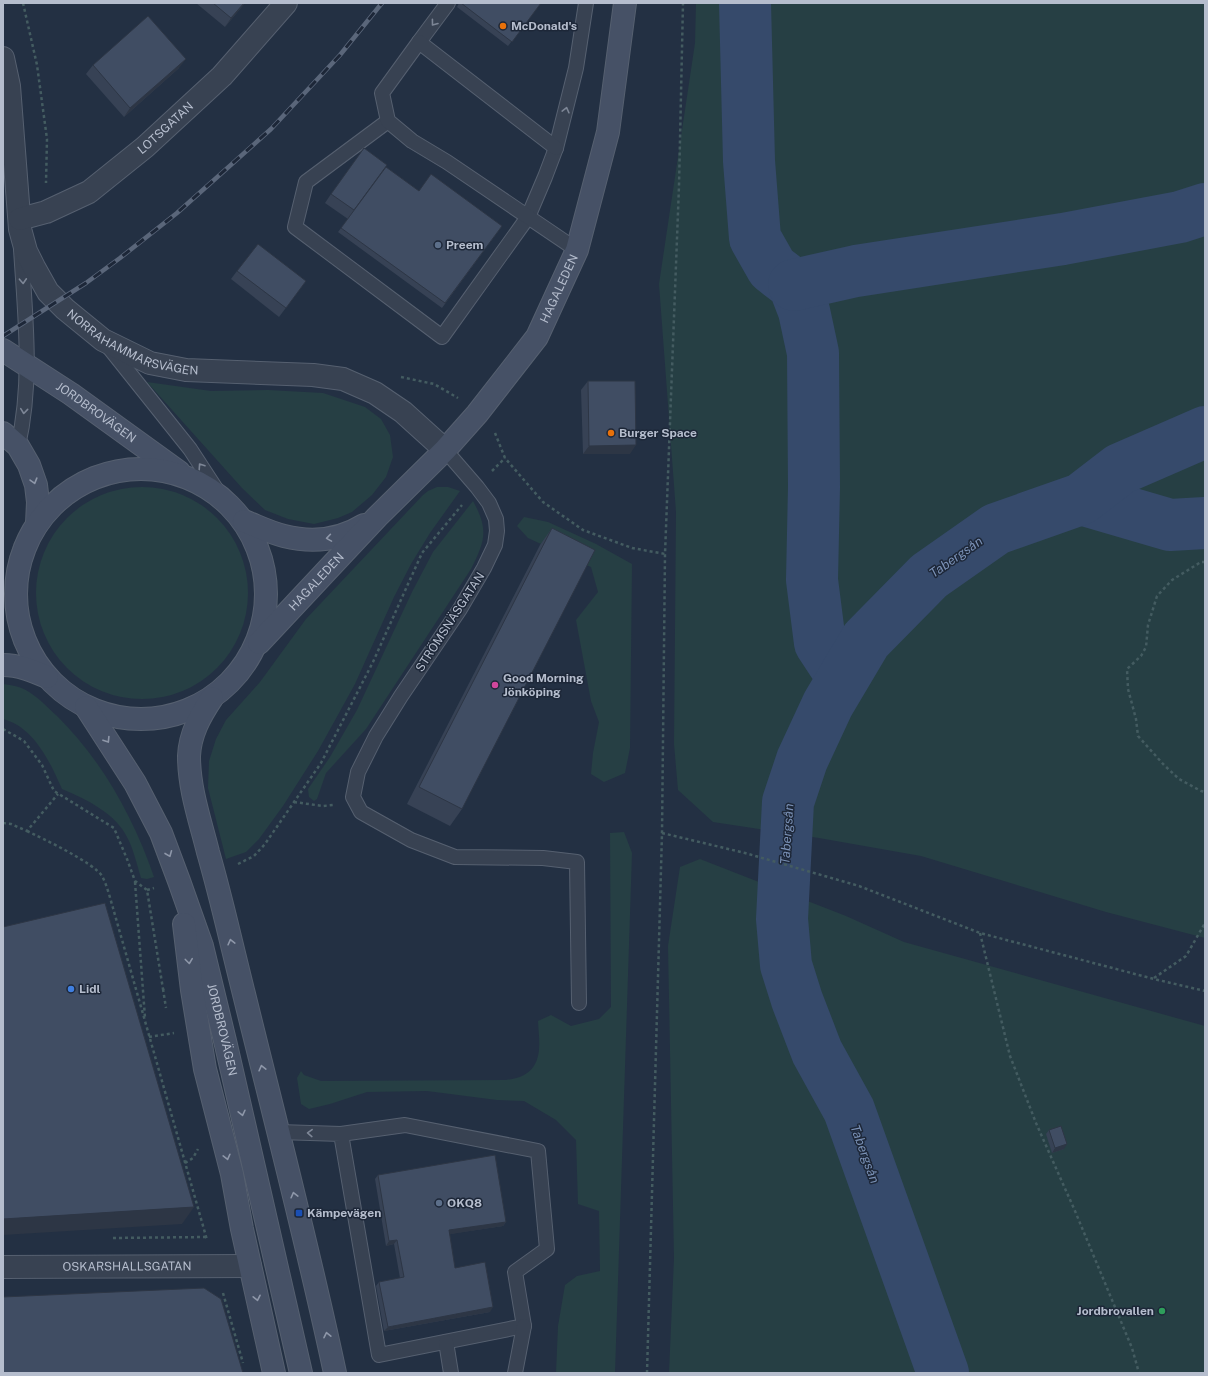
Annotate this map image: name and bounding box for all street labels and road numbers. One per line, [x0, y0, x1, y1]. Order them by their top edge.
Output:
street label: LOTSGATAN [135, 99, 196, 157]
street label: HAGALEDEN [537, 252, 581, 325]
street label: NORRAHAMMARSVÄGEN [64, 306, 199, 378]
street label: JORDBROVÄGEN [53, 379, 139, 446]
street label: HAGALEDEN [286, 550, 347, 614]
street label: STRÖMSNÄSGATAN [413, 570, 487, 674]
street label: JORDBROVÄGEN [204, 982, 240, 1077]
street label: OSKARSHALLSGATAN [62, 1259, 192, 1274]

